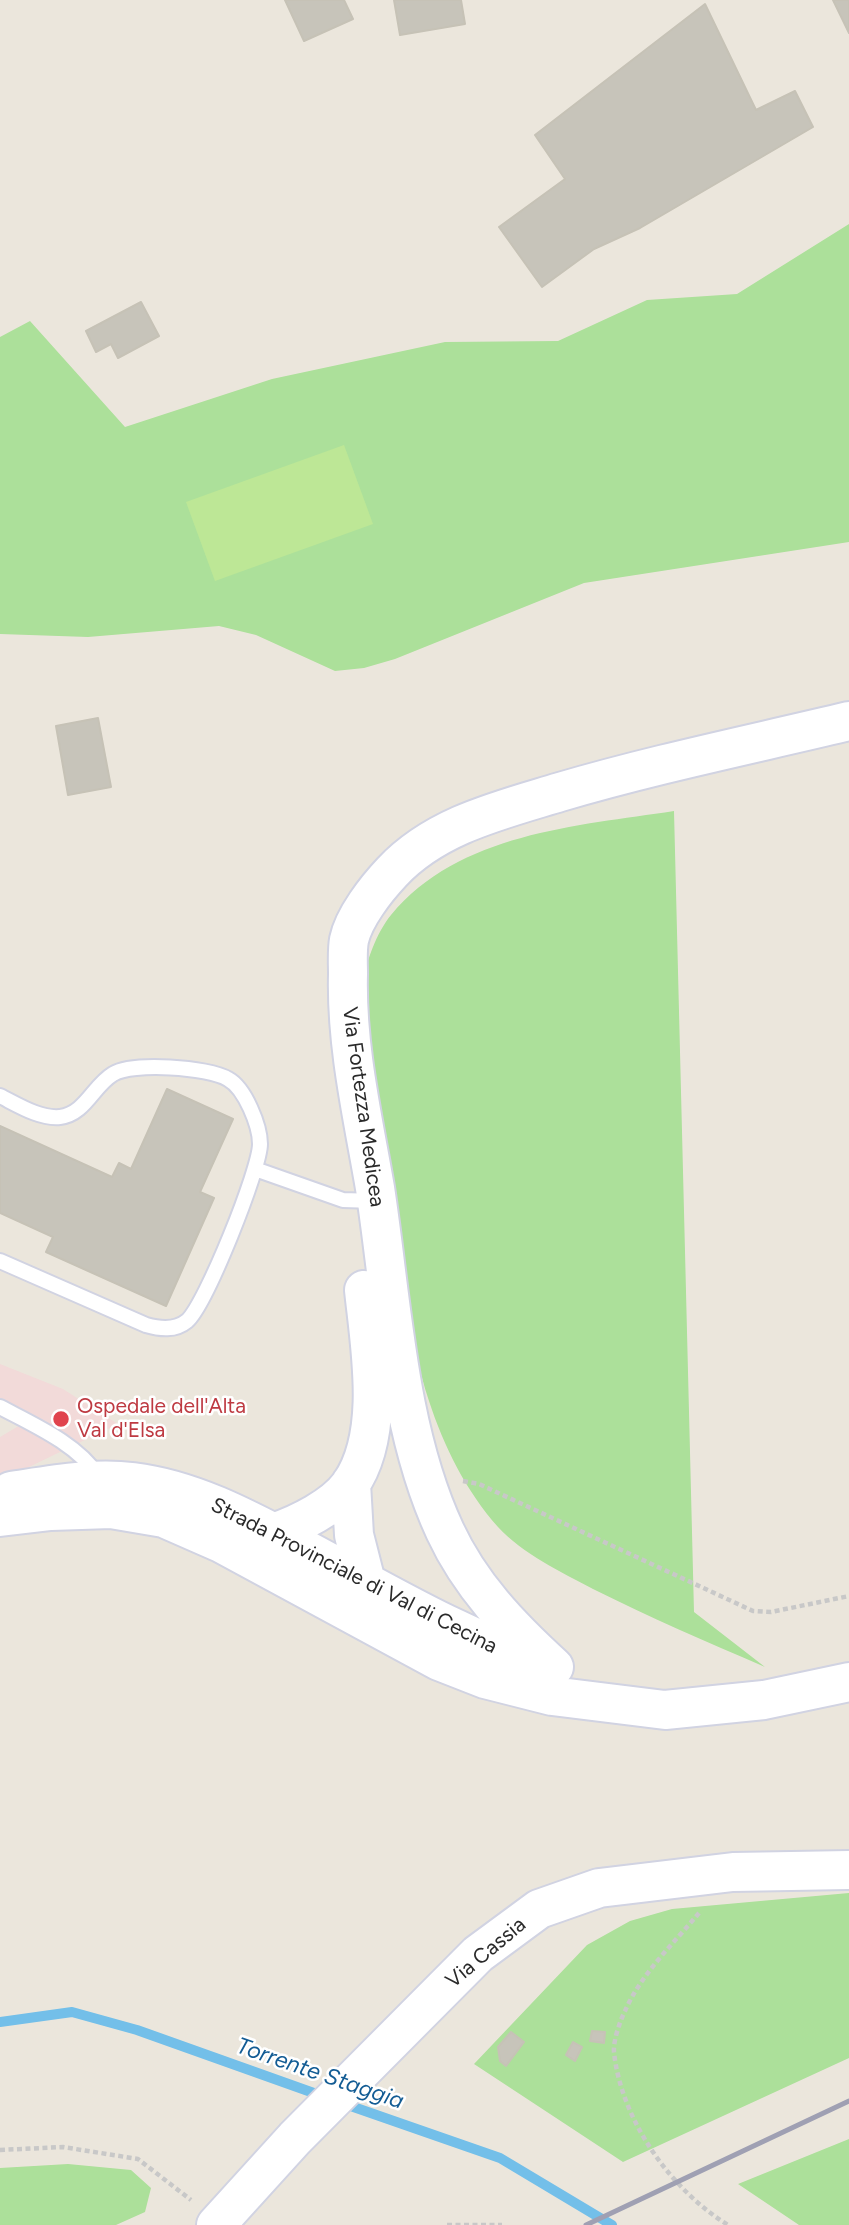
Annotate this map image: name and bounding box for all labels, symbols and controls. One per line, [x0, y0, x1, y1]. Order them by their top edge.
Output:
street label: Via Fortezza Medicea [336, 1005, 390, 1209]
place label: Ospedale dell'Alta Val d'Elsa [77, 1394, 246, 1444]
marker: Ospedale dell'Alta Val d'Elsa [51, 1409, 71, 1429]
street label: Strada Provinciale di Val di Cecina [207, 1493, 501, 1659]
street label: Via Cassia [441, 1912, 531, 1994]
water label: Torrente Staggia [233, 2032, 407, 2116]

